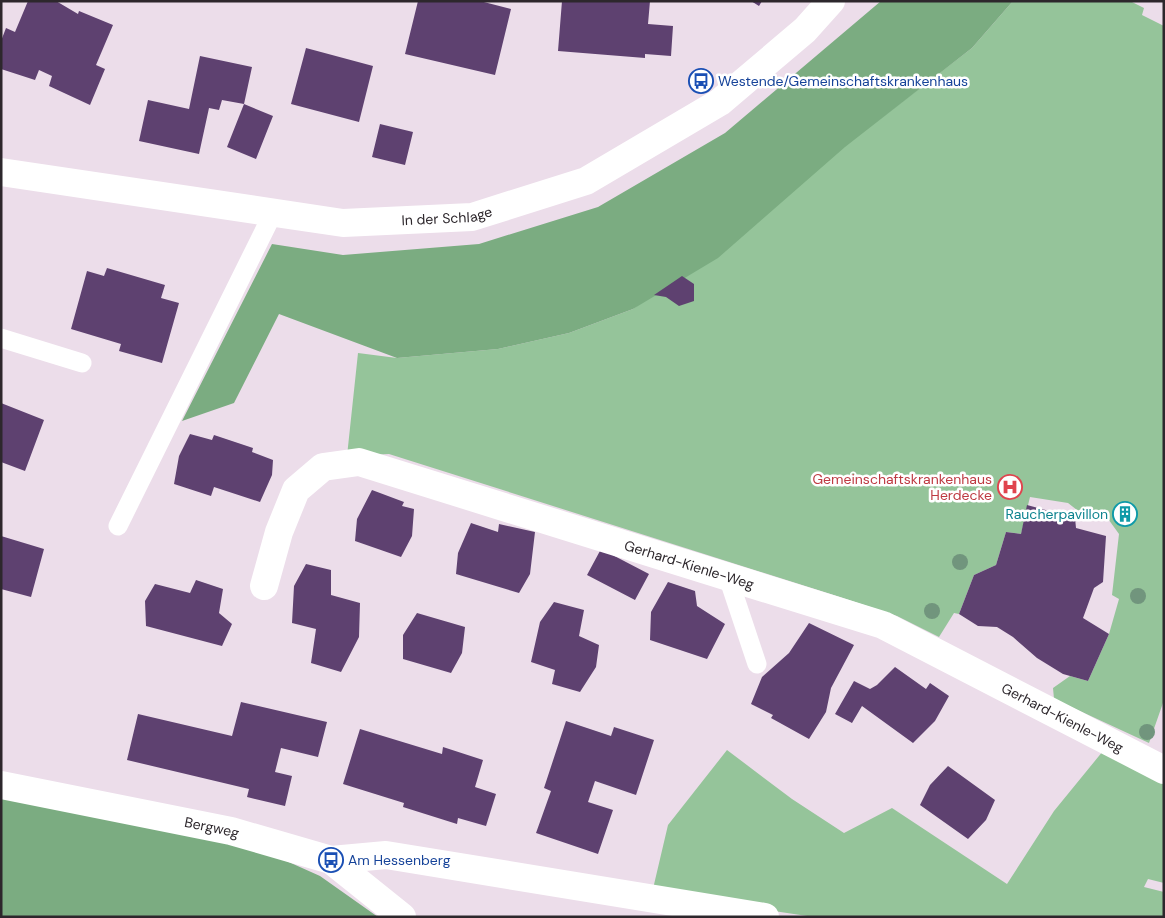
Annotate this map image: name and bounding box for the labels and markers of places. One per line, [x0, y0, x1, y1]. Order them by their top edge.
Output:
bus stop icon: Westende/Gemeinschaftskrankenhaus [688, 68, 714, 94]
place label: Westende/Gemeinschaftskrankenhaus [718, 72, 968, 90]
place label: Gemeinschaftskrankenhaus Herdecke [812, 470, 992, 504]
hospital icon: Gemeinschaftskrankenhaus Herdecke [997, 474, 1023, 500]
building icon: Raucherpavillon [1112, 501, 1138, 527]
place label: Raucherpavillon [1006, 505, 1108, 523]
bus stop icon: Am Hessenberg [318, 847, 344, 873]
place label: Am Hessenberg [348, 851, 451, 869]

